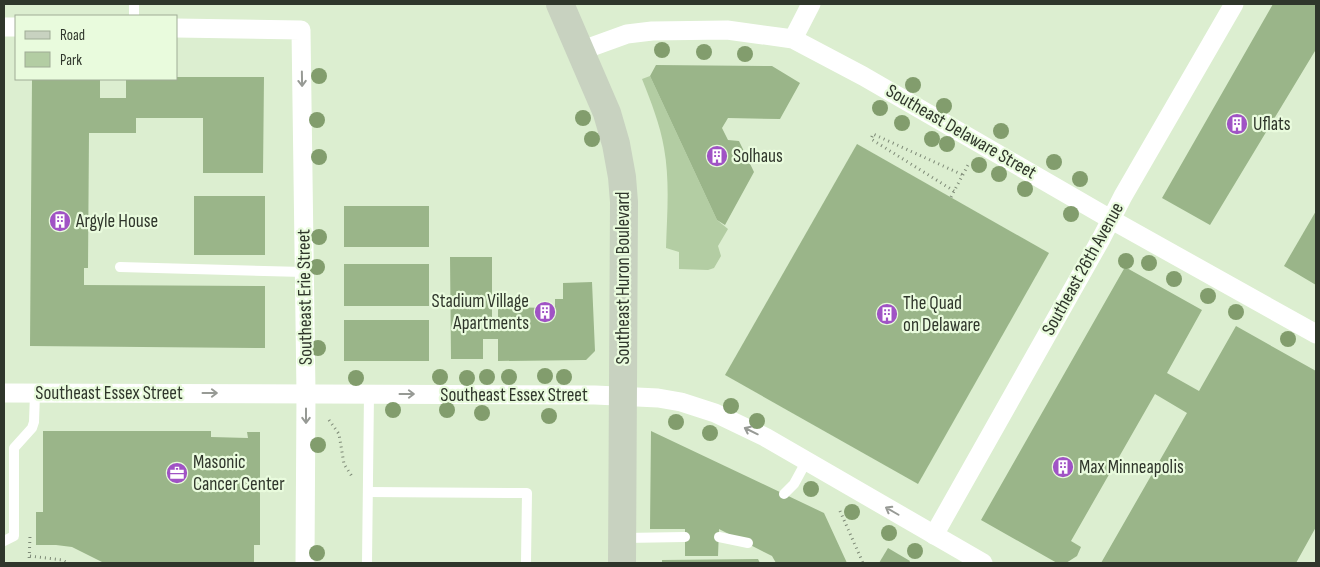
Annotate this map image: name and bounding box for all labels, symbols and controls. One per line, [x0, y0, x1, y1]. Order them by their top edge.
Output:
legend [15, 15, 178, 80]
text: Road [60, 26, 85, 45]
text: Park [60, 51, 82, 70]
one-way arrow [297, 70, 307, 87]
street label: Southeast Delaware Street [882, 80, 1040, 185]
building icon: Uflats [1225, 112, 1249, 136]
place label: Uflats [1253, 113, 1291, 136]
building icon: Solhaus [705, 144, 729, 168]
place label: Solhaus [733, 145, 783, 168]
street label: Southeast Huron Boulevard [612, 191, 635, 365]
street label: Southeast 26th Avenue [1037, 199, 1129, 339]
building icon: Argyle House [48, 209, 72, 233]
place label: Argyle House [75, 210, 158, 233]
street label: Southeast Erie Street [292, 229, 318, 365]
place label: Stadium Village Apartments [432, 290, 529, 335]
place label: The Quad on Delaware [903, 292, 980, 337]
building icon: Stadium Village Apartments [533, 300, 557, 324]
building icon: The Quad on Delaware [875, 302, 899, 326]
street label: Southeast Essex Street [35, 382, 183, 405]
street label: Southeast Essex Street [440, 384, 588, 407]
one-way arrow [202, 388, 218, 398]
one-way arrow [399, 389, 415, 399]
one-way arrow [301, 408, 311, 424]
one-way arrow [744, 425, 759, 435]
place label: Masonic Cancer Center [193, 451, 285, 496]
building icon: Max Minneapolis [1051, 455, 1075, 479]
place label: Max Minneapolis [1079, 456, 1184, 479]
office icon: Masonic Cancer Center [165, 461, 189, 485]
one-way arrow [884, 506, 899, 516]

